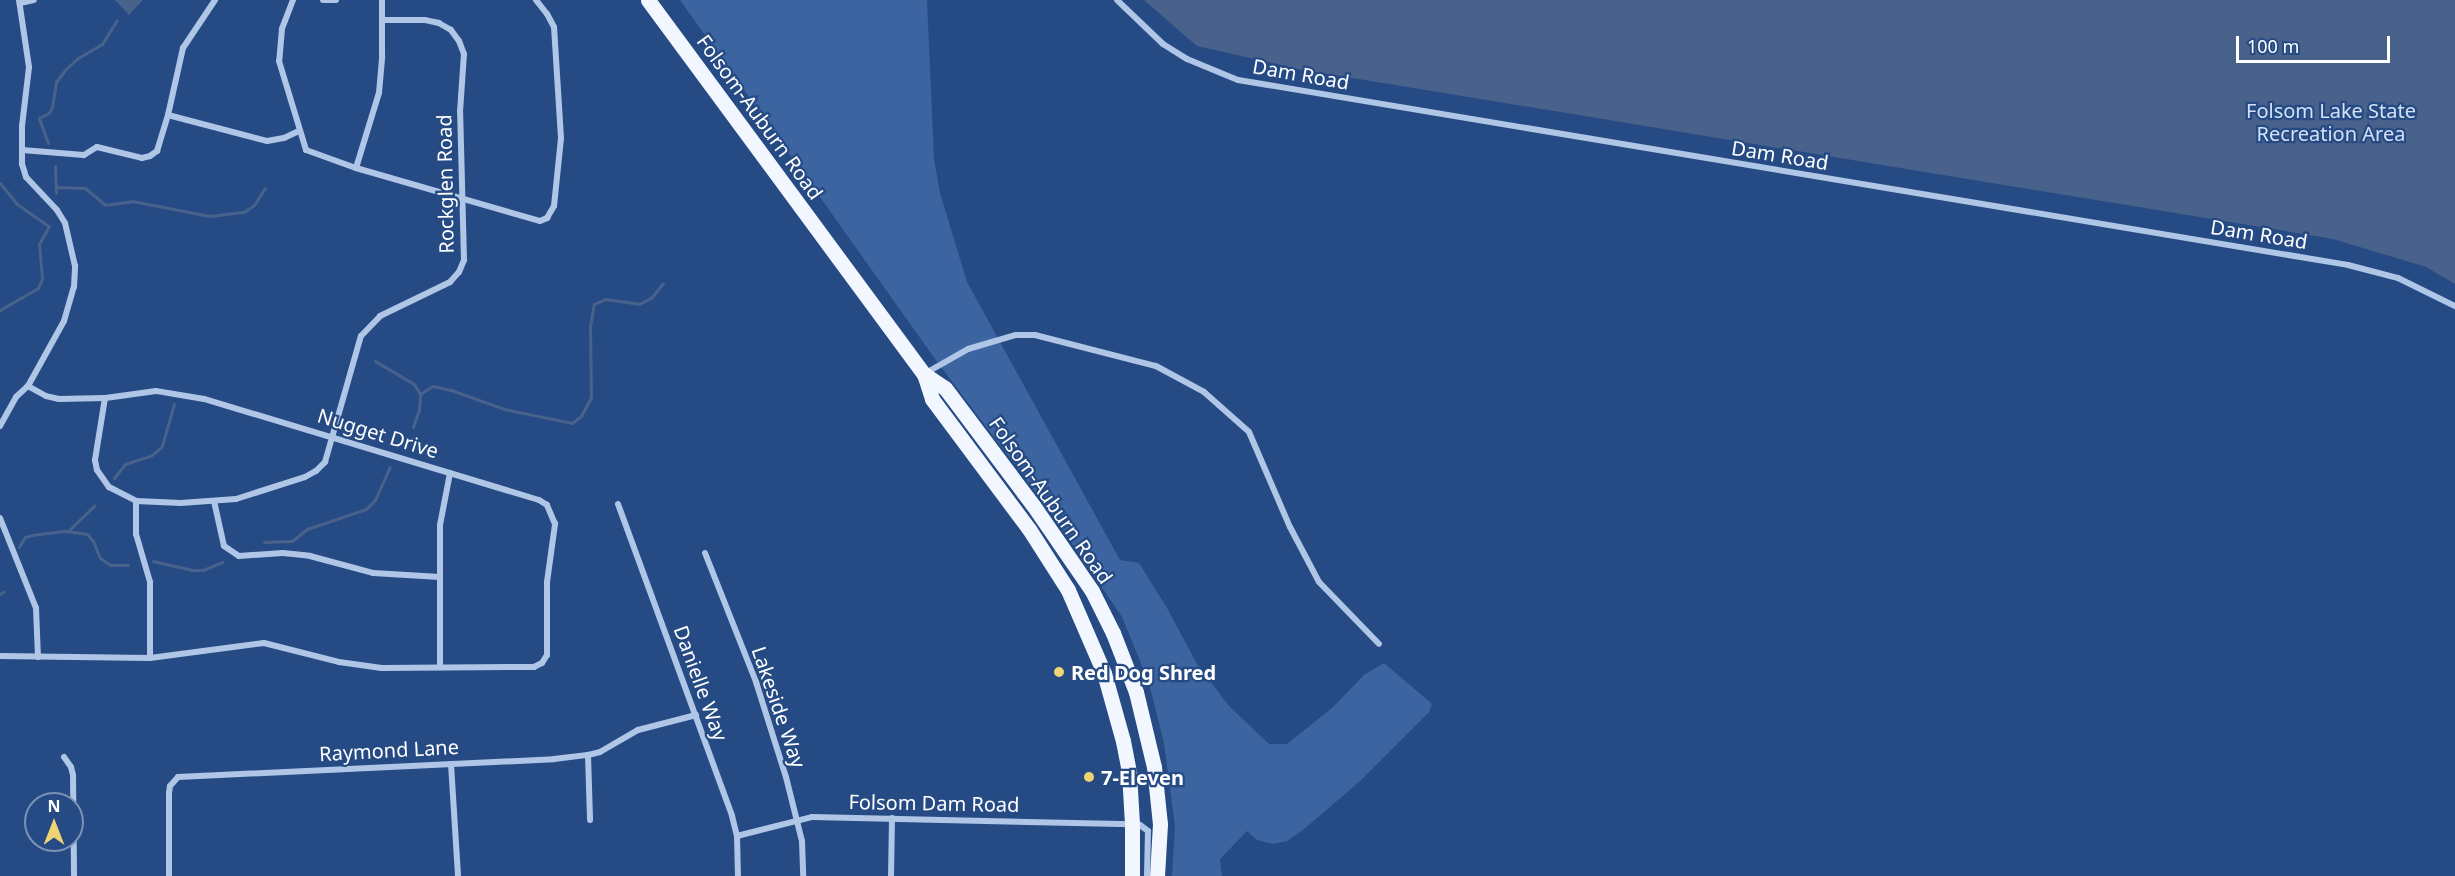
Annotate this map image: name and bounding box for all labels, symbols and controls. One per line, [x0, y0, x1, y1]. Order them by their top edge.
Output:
scale bar [2239, 24, 2394, 62]
street label: Folsom-Auburn Road [692, 30, 828, 204]
text: 100 m [2247, 34, 2299, 58]
street label: Dam Road [1251, 54, 1351, 94]
park label: Folsom Lake State Recreation Area [2246, 99, 2416, 146]
street label: Rockglen Road [432, 114, 458, 254]
street label: Dam Road [1730, 135, 1830, 175]
street label: Dam Road [2209, 214, 2309, 254]
street label: Nugget Drive [315, 403, 441, 463]
street label: Folsom-Auburn Road [984, 412, 1118, 588]
street label: Danielle Way [669, 622, 733, 744]
street label: Lakeside Way [747, 643, 811, 771]
place label: Red Dog Shred [1071, 660, 1216, 684]
marker: Red Dog Shred [1052, 665, 1066, 679]
street label: Raymond Lane [319, 734, 459, 766]
place label: 7-Eleven [1101, 765, 1184, 789]
marker: 7-Eleven [1082, 770, 1096, 784]
street label: Folsom Dam Road [848, 790, 1020, 816]
north arrow [24, 792, 84, 852]
text: N [47, 795, 61, 817]

